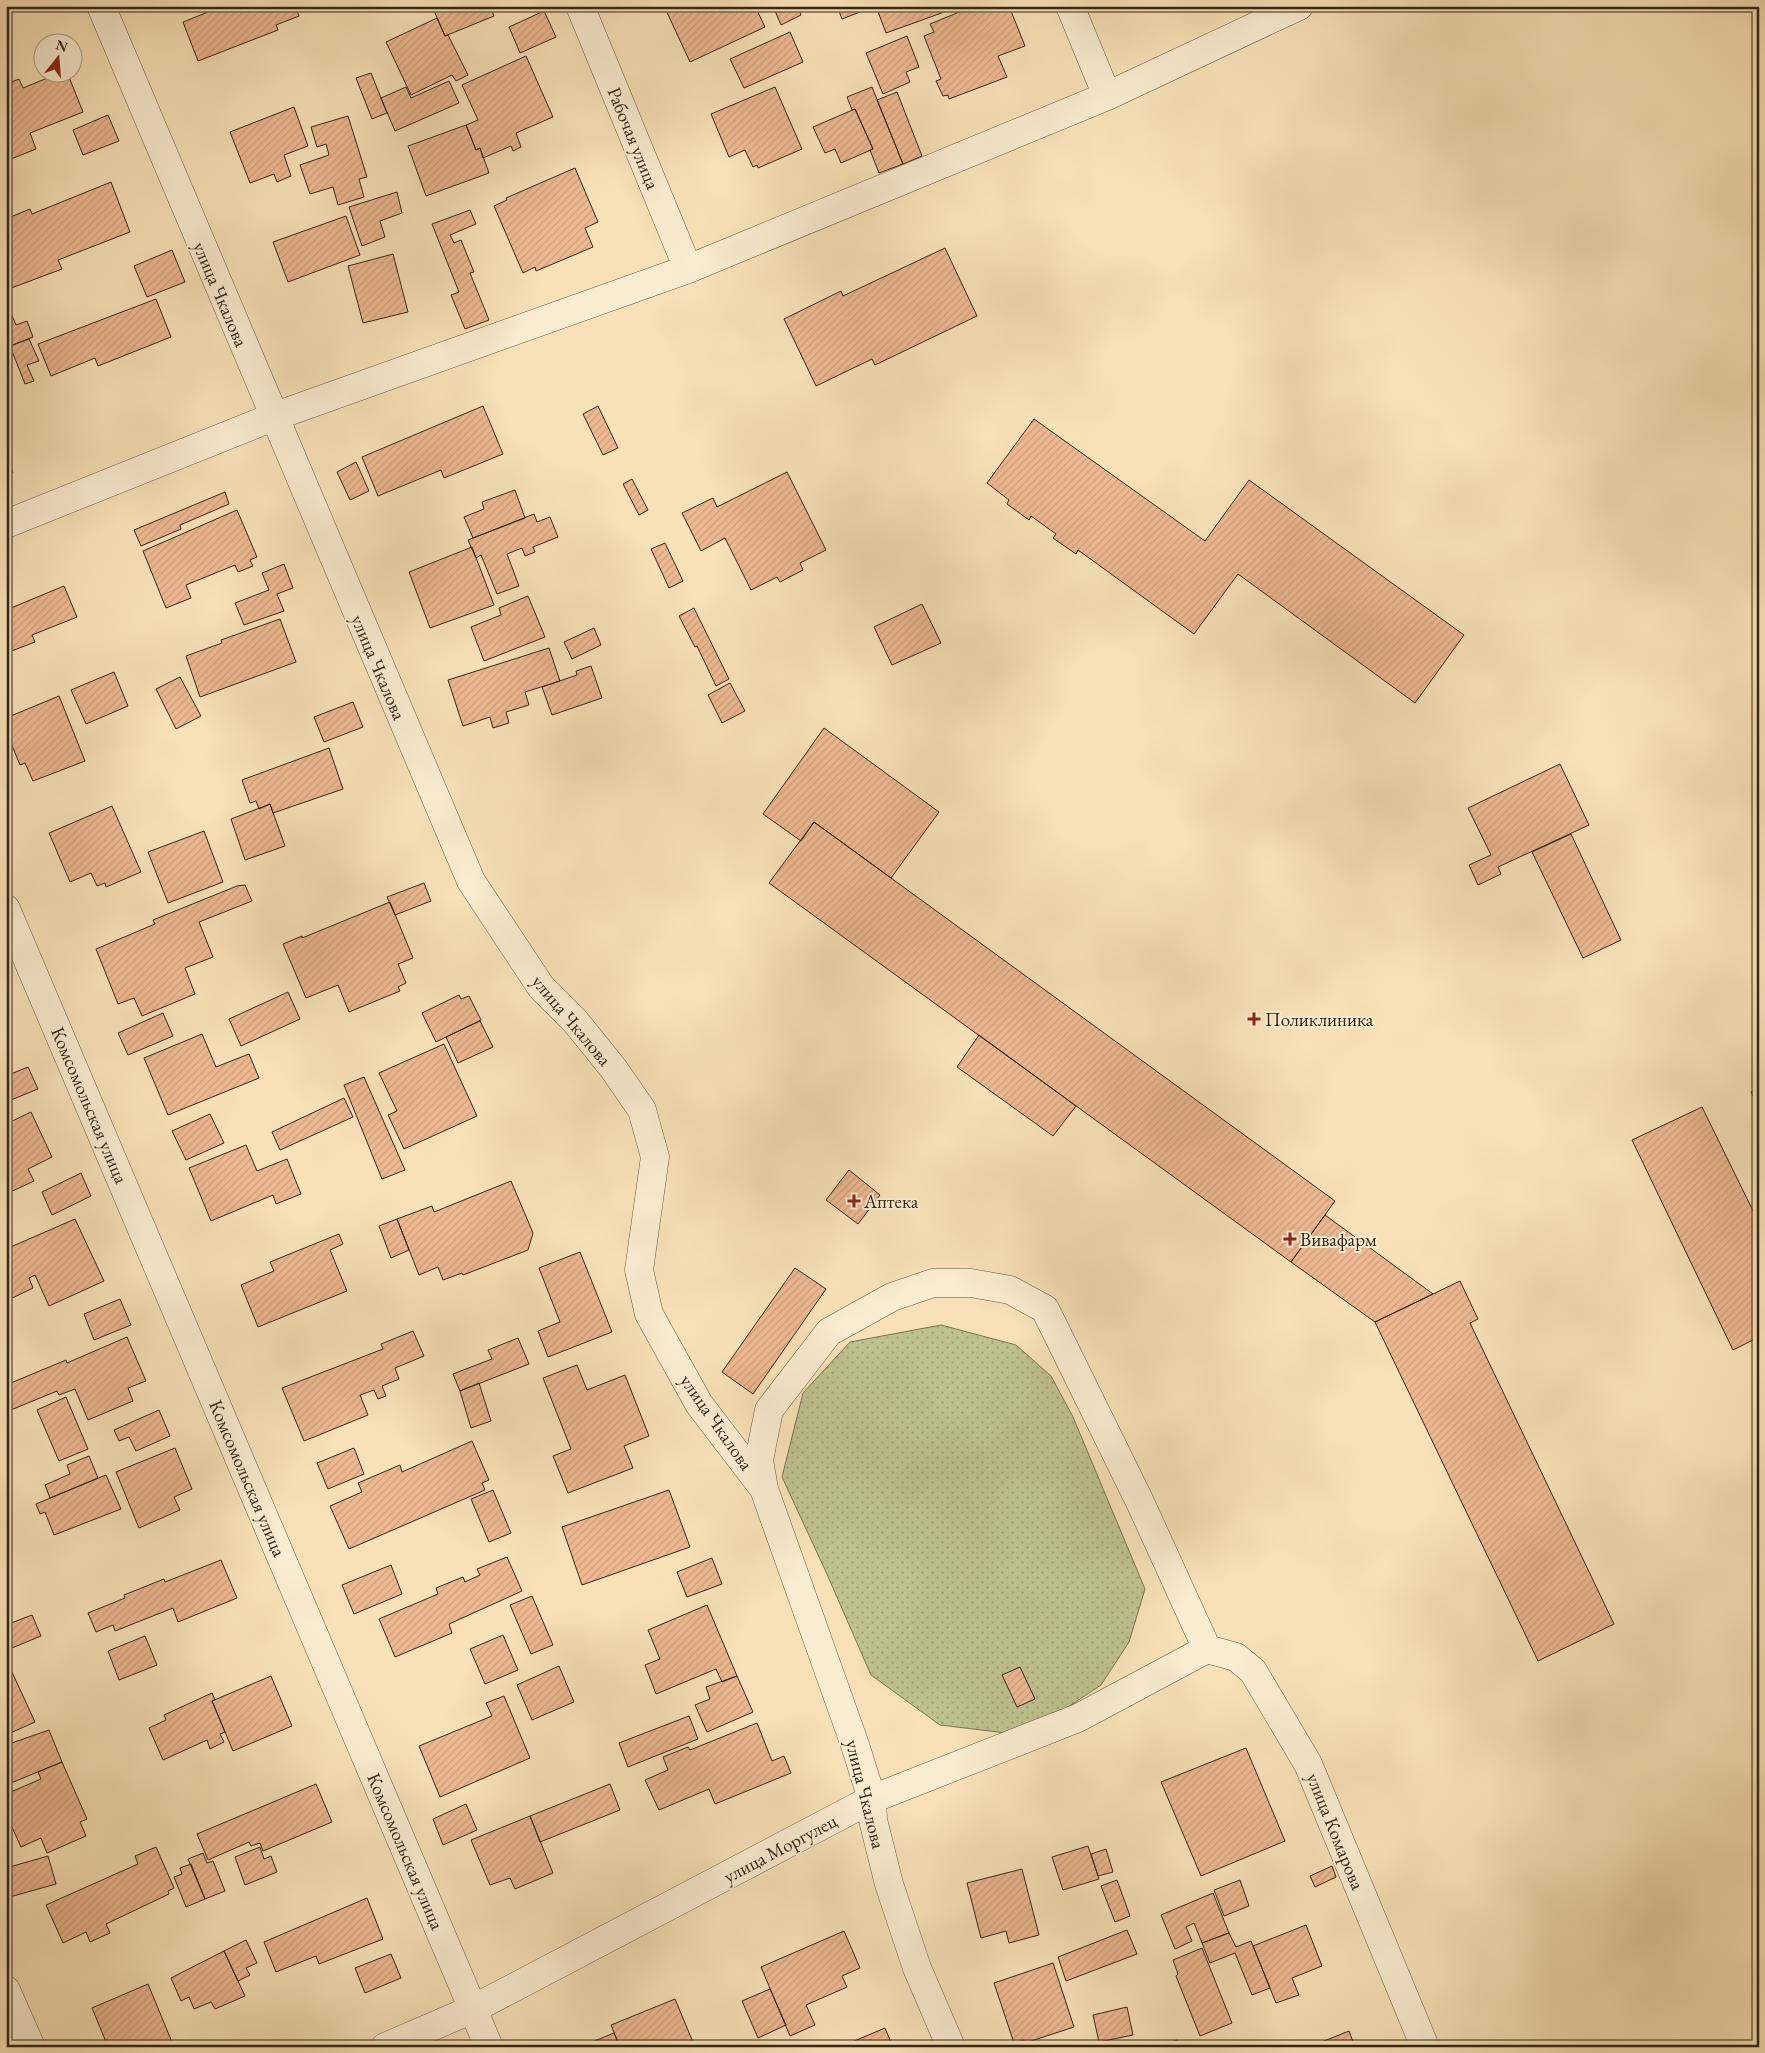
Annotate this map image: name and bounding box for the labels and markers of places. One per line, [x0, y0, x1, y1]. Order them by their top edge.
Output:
place label: Поликлиника [1265, 1007, 1374, 1032]
marker: Поликлиника [1247, 1012, 1261, 1026]
place label: Аптека [863, 1189, 919, 1214]
marker: Аптека [848, 1195, 860, 1207]
place label: Вивафарм [1300, 1227, 1377, 1252]
marker: Вивафарм [1284, 1233, 1296, 1245]

